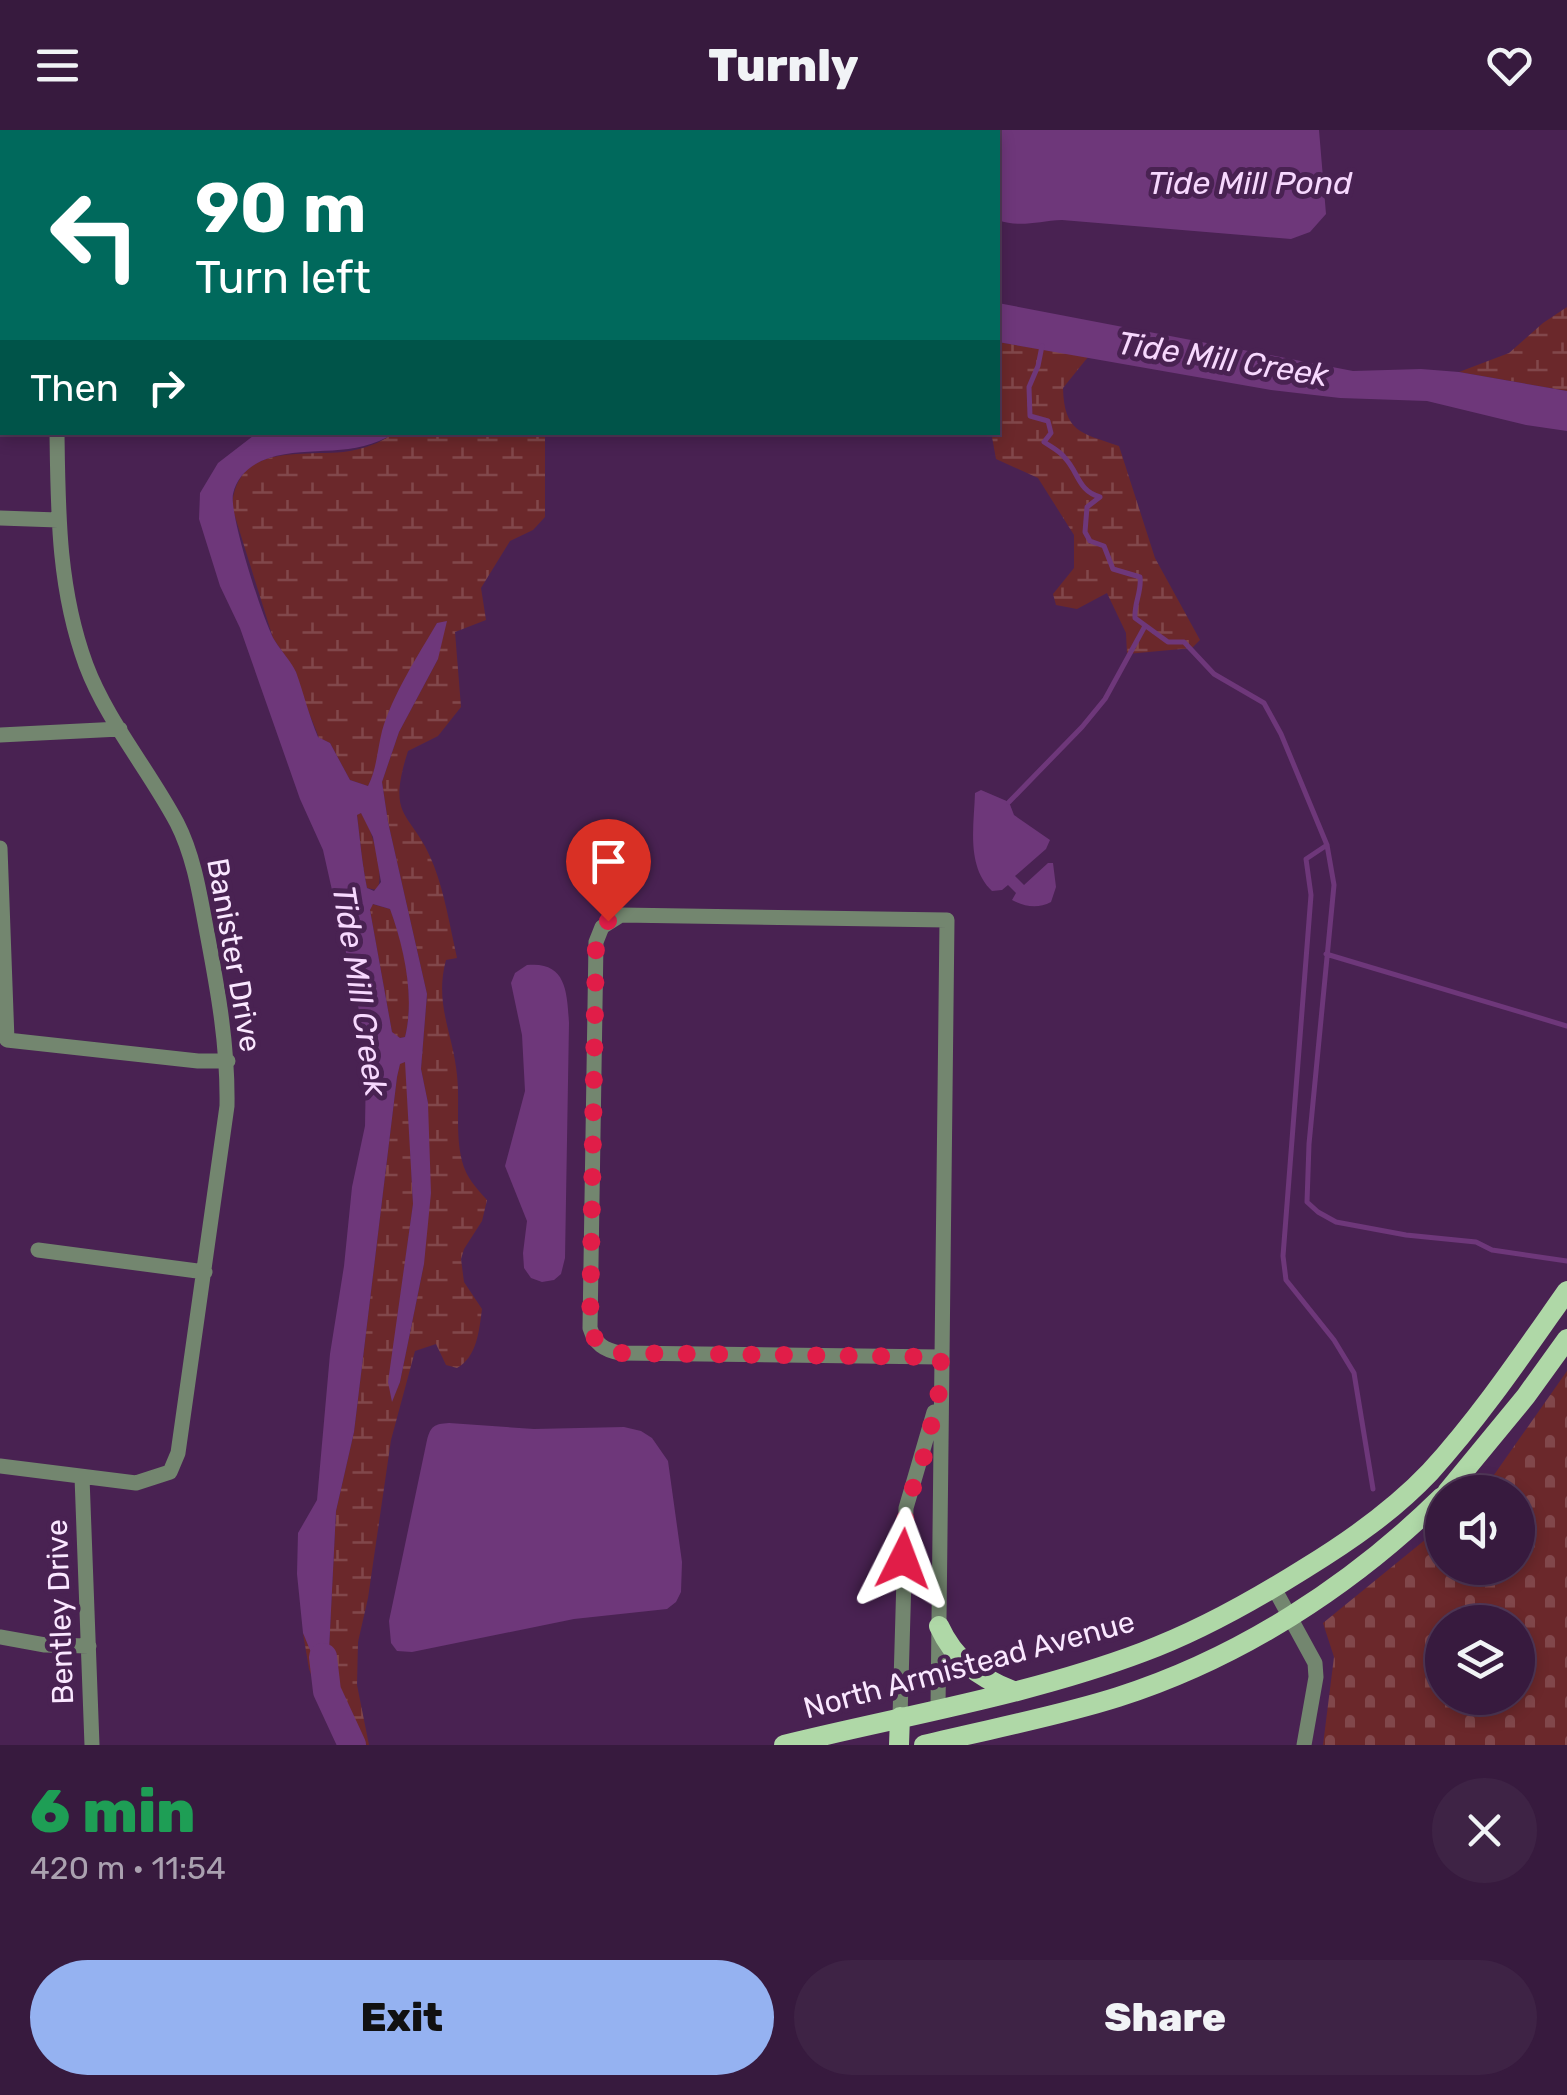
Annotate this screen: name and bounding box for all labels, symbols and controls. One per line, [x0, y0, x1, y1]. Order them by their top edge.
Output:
icon: menu [30, 38, 85, 93]
icon: heart [1482, 38, 1537, 93]
text: Turnly [708, 39, 859, 92]
water label: Tide Mill Pond [1148, 164, 1353, 202]
text: 90 m [195, 167, 367, 250]
icon: left [30, 170, 160, 300]
text: Turn left [195, 251, 371, 304]
water label: Tide Mill Creek [1115, 324, 1332, 394]
icon: right [139, 360, 194, 415]
text: Then [30, 365, 119, 411]
pin [566, 819, 651, 922]
icon: arrive [581, 834, 636, 889]
street label: Banister Drive [199, 855, 269, 1055]
water label: Tide Mill Creek [325, 883, 395, 1100]
map controls [1425, 1475, 1535, 1715]
button: sound [1425, 1475, 1535, 1585]
position arrow [851, 1507, 955, 1611]
street label: Bentley Drive [39, 1519, 81, 1705]
street label: North Armistead Avenue [799, 1603, 1139, 1727]
button: layers [1425, 1605, 1535, 1715]
text: 6 min [30, 1776, 196, 1847]
button: close [1432, 1778, 1537, 1883]
text: 420 m · 11:54 [30, 1849, 226, 1887]
button: Exit [30, 1960, 774, 2075]
button: Share [794, 1960, 1537, 2075]

